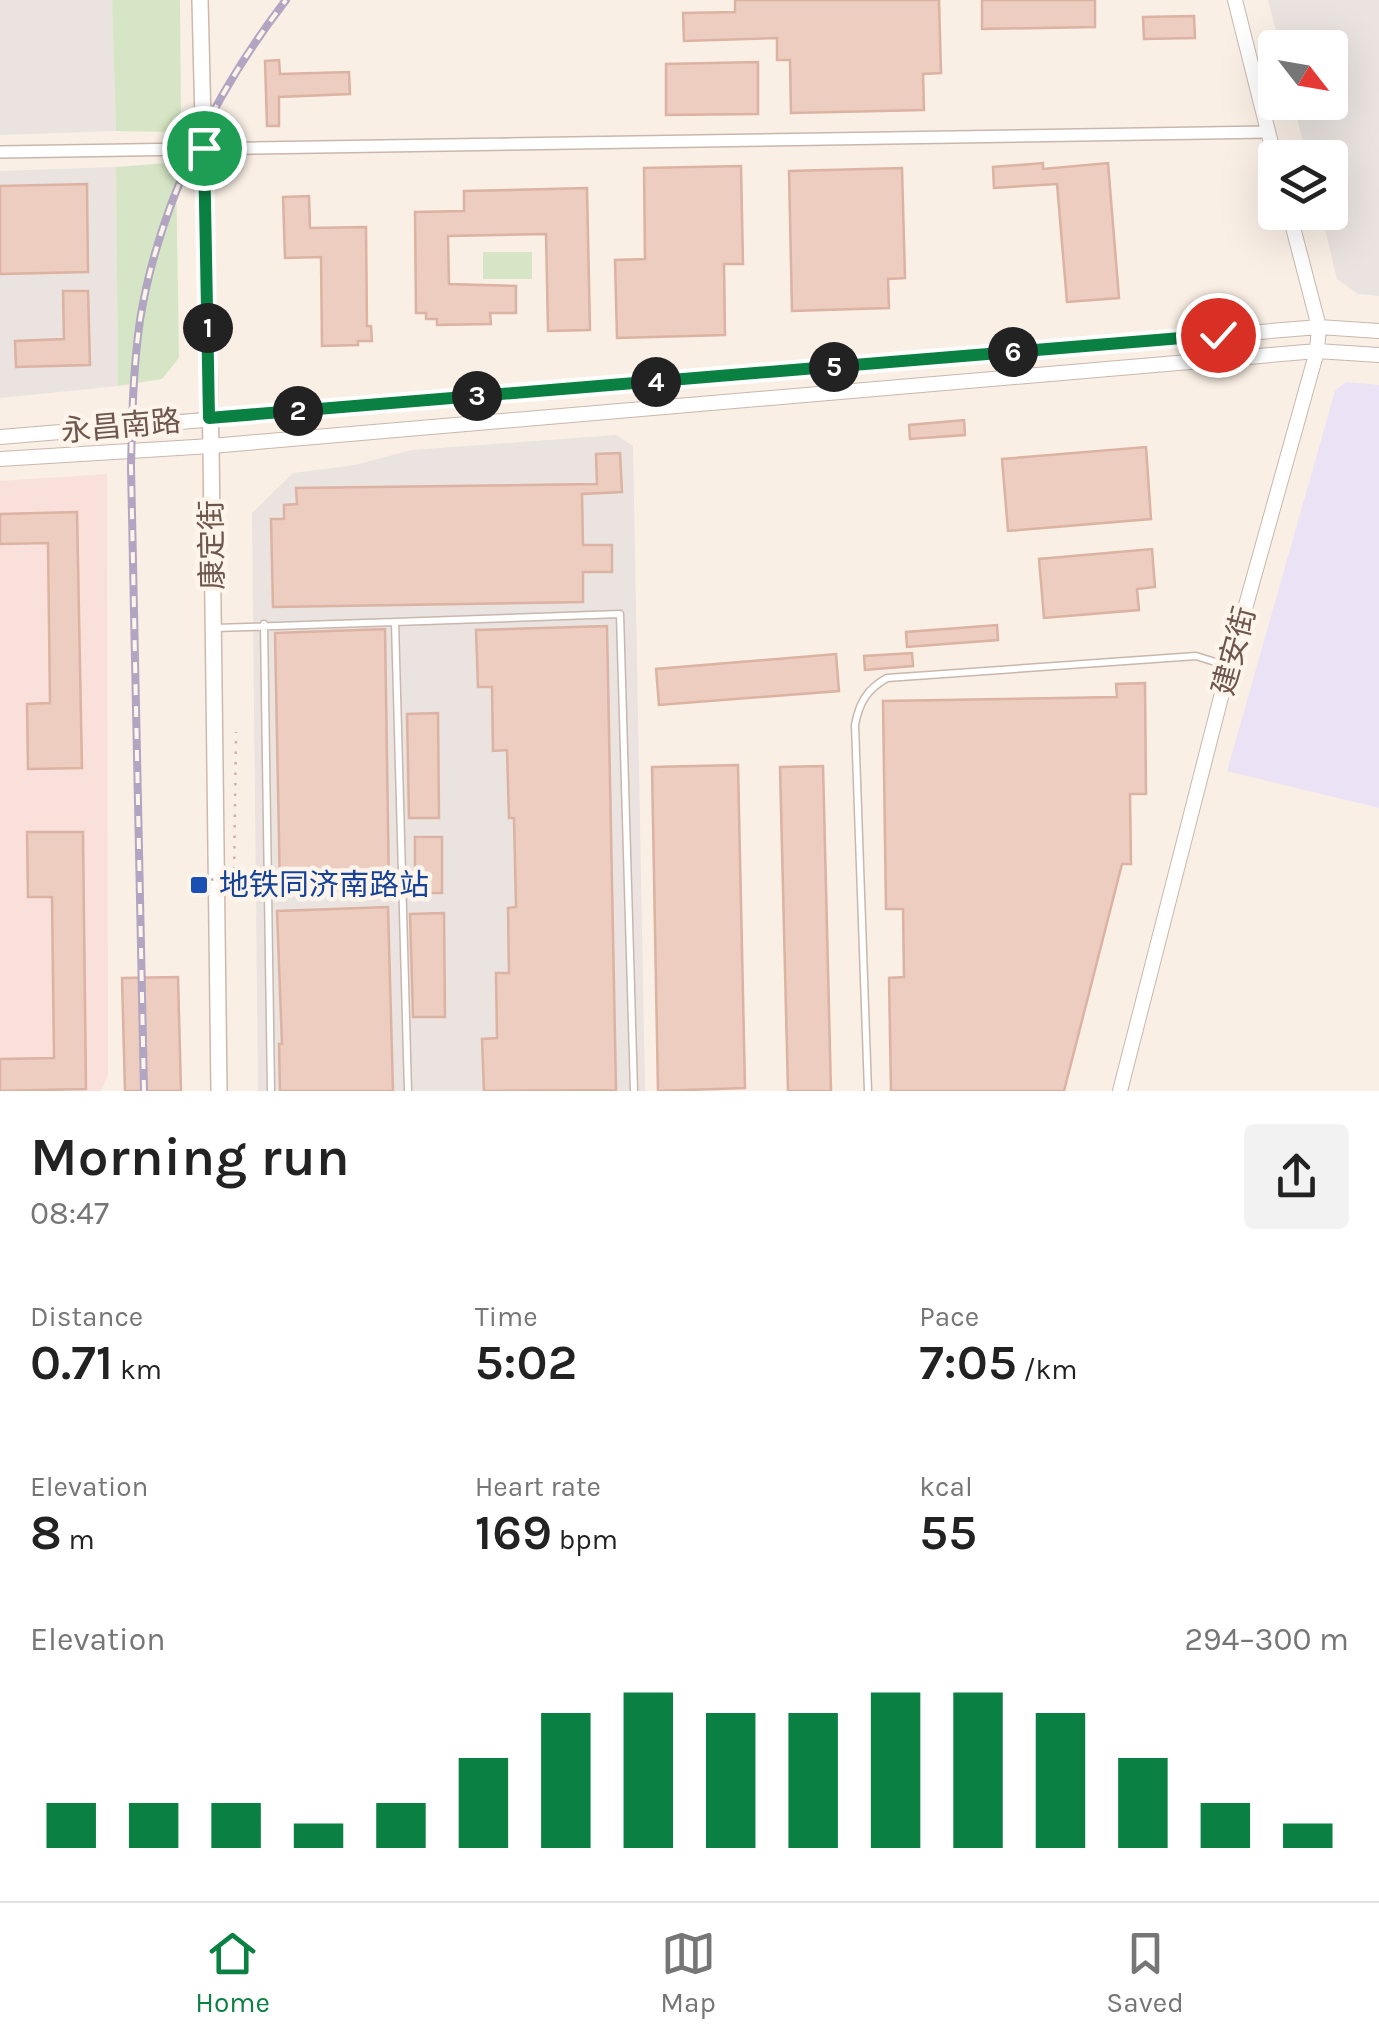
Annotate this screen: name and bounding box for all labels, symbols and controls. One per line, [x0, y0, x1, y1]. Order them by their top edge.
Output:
north arrow [1258, 30, 1348, 120]
map controls [1258, 30, 1348, 230]
pin [162, 106, 247, 191]
icon: arrive [177, 121, 232, 176]
button: layers [1258, 140, 1348, 230]
pin [1176, 293, 1261, 378]
pin: 1 [183, 303, 233, 353]
icon: check [1191, 308, 1246, 363]
text: 1 [203, 311, 213, 344]
pin: 6 [988, 327, 1038, 377]
text: 6 [1005, 335, 1022, 368]
pin: 5 [809, 342, 859, 392]
text: 5 [826, 350, 842, 383]
pin: 4 [631, 357, 681, 407]
text: 4 [648, 365, 664, 398]
pin: 3 [452, 371, 502, 421]
text: 3 [468, 379, 486, 412]
pin: 2 [273, 386, 323, 436]
text: 2 [290, 394, 306, 427]
street label: 永昌南路 [60, 403, 182, 449]
street label: 康定街 [193, 500, 231, 590]
street label: 建安街 [1205, 603, 1263, 699]
place label: 地铁同济南路站 [219, 867, 429, 903]
marker: 地铁同济南路站 [188, 874, 210, 896]
button: share [1244, 1124, 1349, 1229]
text: Morning run [30, 1125, 350, 1189]
text: 08:47 [30, 1195, 109, 1232]
text: Distance [30, 1300, 143, 1333]
text: Time [475, 1300, 538, 1333]
text: Pace [919, 1300, 979, 1333]
text: 0.71 [30, 1333, 113, 1392]
text: 5:02 [475, 1333, 577, 1392]
text: 7:05 [919, 1333, 1017, 1392]
text: km [113, 1353, 162, 1386]
text: /km [1017, 1353, 1077, 1386]
text: Elevation [30, 1470, 149, 1503]
text: Heart rate [475, 1470, 601, 1503]
text: kcal [919, 1470, 973, 1503]
text: 8 [30, 1503, 62, 1562]
text: 169 [475, 1503, 552, 1562]
text: 55 [919, 1503, 977, 1562]
text: m [62, 1523, 95, 1556]
text: bpm [552, 1523, 618, 1556]
text: Elevation [30, 1621, 165, 1658]
text: 294–300 m [1184, 1621, 1349, 1658]
tab: Home [195, 1926, 270, 2019]
tab: Map [660, 1926, 716, 2019]
tab: Saved [1106, 1926, 1184, 2019]

